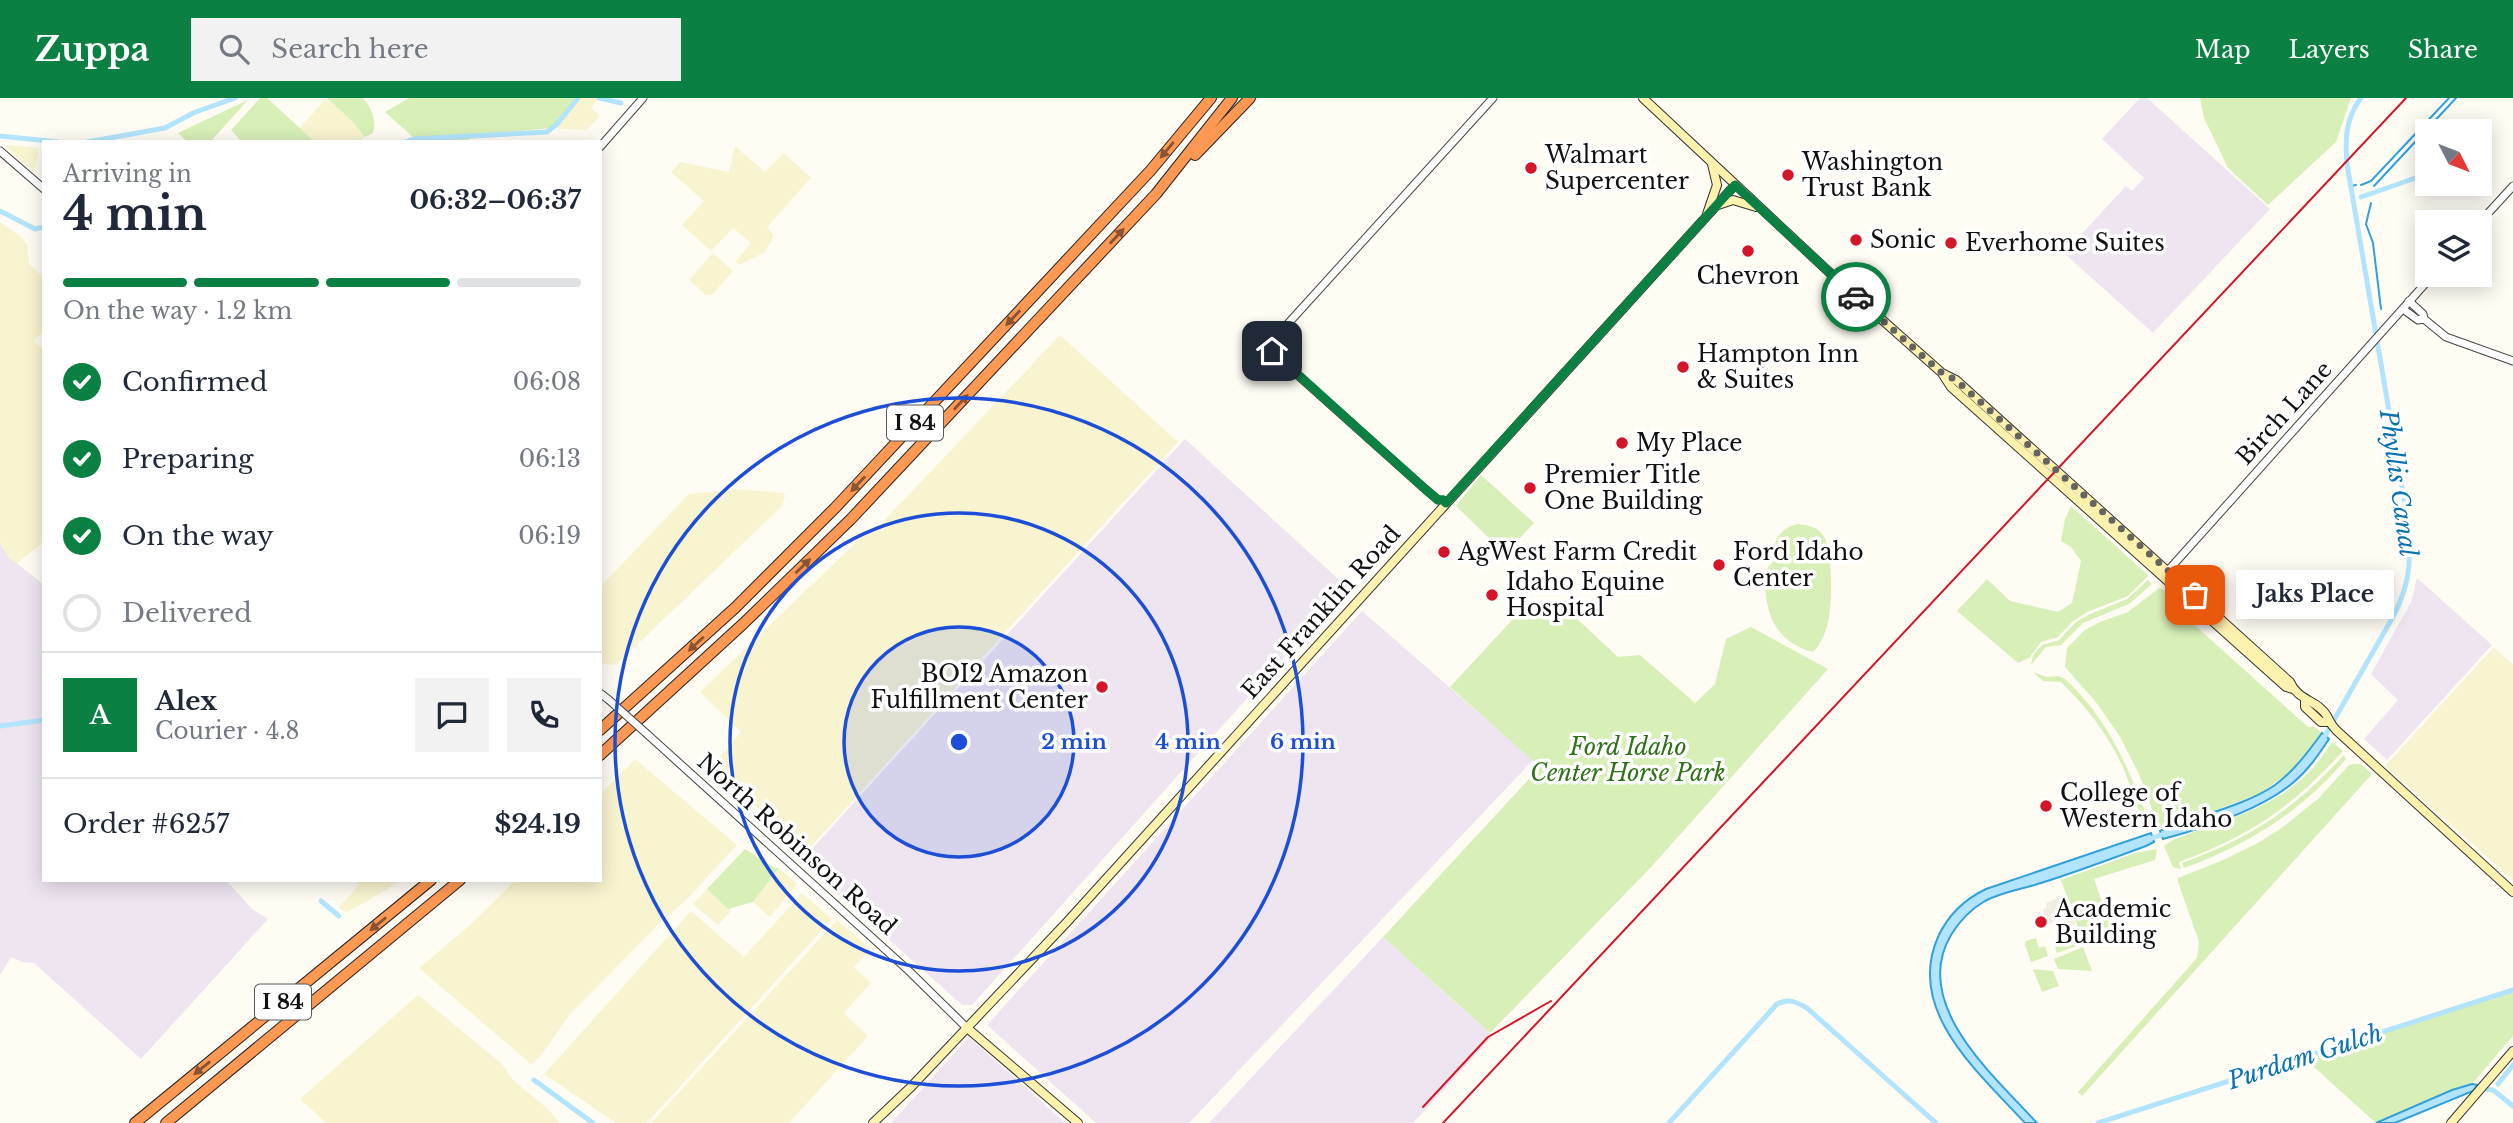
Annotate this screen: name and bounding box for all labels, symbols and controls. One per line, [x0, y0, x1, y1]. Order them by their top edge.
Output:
search box [191, 18, 681, 81]
text: Zuppa [35, 29, 149, 70]
icon: search [215, 30, 253, 68]
text: Search here [271, 33, 429, 65]
text: Map [2195, 35, 2251, 64]
text: Layers [2289, 35, 2370, 64]
text: Share [2408, 35, 2478, 64]
north arrow [2415, 119, 2492, 196]
map controls [2415, 119, 2492, 287]
place label: Walmart Supercenter [1544, 141, 1689, 195]
one-way arrow [1160, 142, 1175, 159]
place label: Washington Trust Bank [1801, 148, 1943, 202]
text: Arriving in [63, 160, 192, 188]
marker: Walmart Supercenter [1523, 160, 1539, 176]
marker: Washington Trust Bank [1780, 167, 1796, 183]
text: 06:32–06:37 [409, 184, 581, 216]
text: 4 min [63, 185, 207, 242]
button: layers [2415, 210, 2492, 287]
place label: Sonic [1870, 226, 1936, 254]
one-way arrow [1108, 228, 1124, 245]
place label: Everhome Suites [1965, 229, 2165, 257]
marker: Sonic [1848, 232, 1864, 248]
marker: Everhome Suites [1943, 235, 1959, 251]
marker: Chevron [1740, 243, 1756, 259]
place label: Chevron [1697, 262, 1800, 290]
courier [1821, 262, 1891, 332]
icon: car [1837, 278, 1875, 316]
text: On the way · 1.2 km [63, 297, 292, 325]
one-way arrow [1006, 309, 1022, 326]
pin [1242, 321, 1302, 381]
icon: home [1253, 332, 1291, 370]
place label: Hampton Inn & Suites [1697, 340, 1859, 394]
street label: Birch Lane [2230, 356, 2338, 470]
marker: Hampton Inn & Suites [1675, 359, 1691, 375]
icon: check [63, 363, 101, 401]
text: Confirmed [122, 366, 267, 398]
text: 06:08 [513, 368, 581, 396]
one-way arrow [953, 394, 969, 411]
road number: I 84 [887, 406, 943, 440]
water label: Phyllis Canal [2374, 407, 2423, 559]
place label: My Place [1636, 429, 1743, 457]
marker: My Place [1614, 435, 1630, 451]
icon: check [63, 440, 101, 478]
text: Preparing [122, 443, 254, 475]
text: 06:13 [519, 445, 581, 473]
place label: Premier Title One Building [1544, 461, 1703, 515]
one-way arrow [850, 475, 866, 493]
marker: Premier Title One Building [1522, 480, 1538, 496]
icon: check [63, 517, 101, 555]
text: On the way [122, 520, 274, 552]
street label: East Franklin Road [1236, 520, 1406, 704]
text: 06:19 [518, 522, 581, 550]
place label: AgWest Farm Credit [1457, 538, 1697, 566]
place label: Ford Idaho Center [1733, 538, 1863, 592]
marker: AgWest Farm Credit [1436, 544, 1452, 560]
one-way arrow [795, 557, 812, 574]
marker: Ford Idaho Center [1711, 557, 1727, 573]
pin [2165, 565, 2225, 625]
place label: Idaho Equine Hospital [1506, 568, 1665, 622]
callout: Jaks Place [2237, 570, 2394, 620]
icon: bag [2176, 576, 2214, 614]
text: Jaks Place [2256, 580, 2374, 608]
marker: Idaho Equine Hospital [1484, 587, 1500, 603]
text: Delivered [122, 597, 252, 629]
one-way arrow [687, 636, 705, 652]
place label: BOI2 Amazon Fulfillment Center [870, 660, 1088, 714]
button: chat [415, 678, 489, 752]
button: phone [507, 678, 581, 752]
marker: BOI2 Amazon Fulfillment Center [1094, 679, 1110, 695]
text: Alex [155, 685, 217, 717]
text: A [89, 699, 111, 731]
text: Courier · 4.8 [155, 717, 300, 745]
text: 2 min [1041, 729, 1107, 755]
text: 4 min [1155, 729, 1221, 755]
text: 6 min [1270, 729, 1336, 755]
centre of rings [947, 730, 971, 754]
park label: Ford Idaho Center Horse Park [1530, 733, 1726, 787]
street label: North Robinson Road [692, 747, 902, 941]
place label: College of Western Idaho [2059, 779, 2232, 833]
marker: College of Western Idaho [2038, 798, 2054, 814]
text: Order #6257 [63, 808, 229, 840]
text: $24.19 [494, 808, 581, 840]
place label: Academic Building [2054, 895, 2171, 949]
marker: Academic Building [2033, 914, 2049, 930]
one-way arrow [369, 916, 387, 931]
road number: I 84 [255, 984, 311, 1020]
water label: Purdam Gulch [2223, 1018, 2386, 1096]
one-way arrow [194, 1060, 211, 1075]

